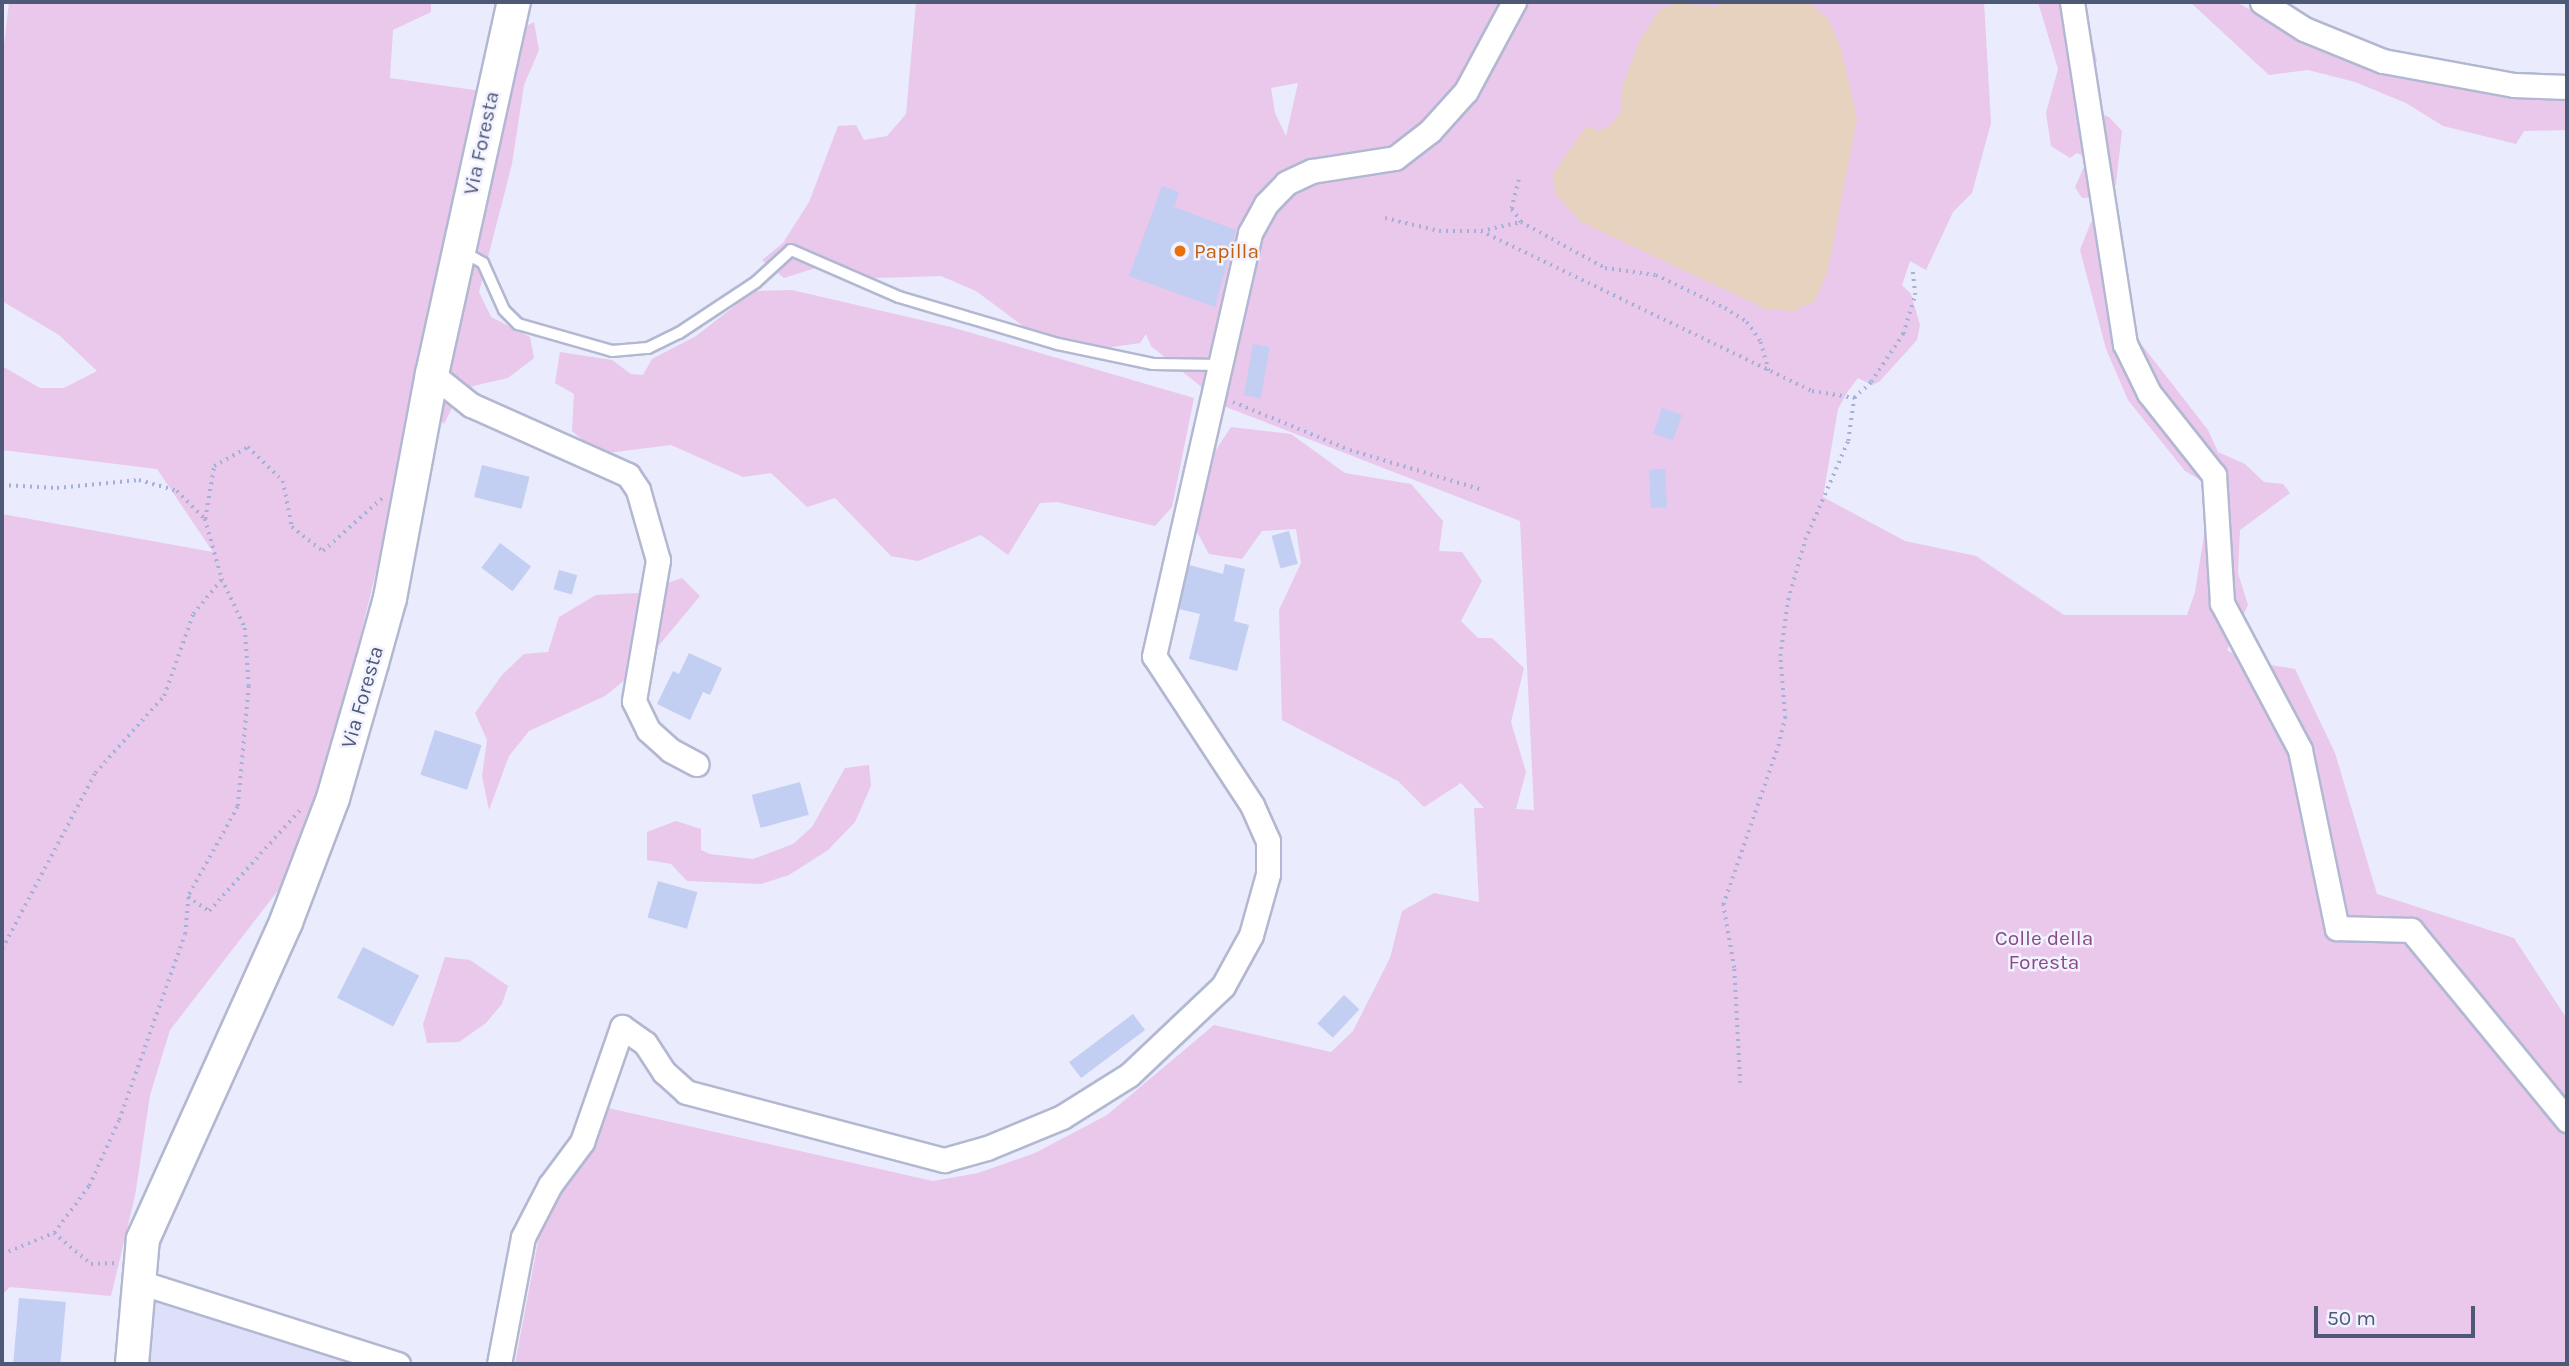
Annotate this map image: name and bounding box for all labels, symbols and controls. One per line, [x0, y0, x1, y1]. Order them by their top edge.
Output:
street label: Via Foresta [458, 89, 504, 197]
place label: Papilla [1194, 238, 1259, 264]
marker: Papilla [1172, 243, 1188, 259]
street label: Via Foresta [335, 643, 389, 751]
park label: Colle della Foresta [1995, 925, 2093, 975]
scale bar [2317, 1292, 2478, 1336]
text: 50 m [2327, 1306, 2376, 1330]

